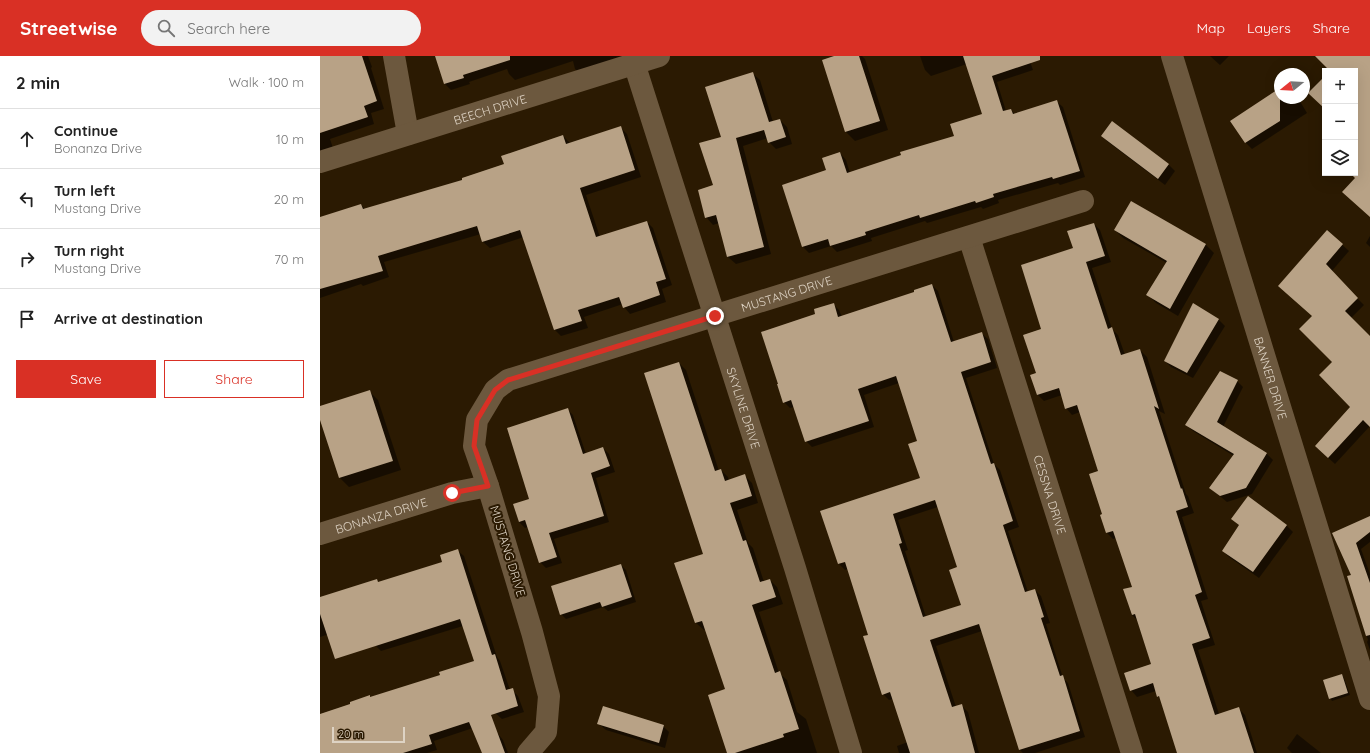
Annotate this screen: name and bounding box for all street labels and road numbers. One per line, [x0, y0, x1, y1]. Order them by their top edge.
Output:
street label: BEECH DRIVE [452, 90, 528, 127]
street label: MUSTANG DRIVE [739, 272, 834, 315]
street label: BANNER DRIVE [1251, 335, 1291, 421]
street label: SKYLINE DRIVE [724, 365, 764, 451]
street label: CESSNA DRIVE [1031, 453, 1070, 536]
street label: BONANZA DRIVE [333, 494, 429, 536]
street label: MUSTANG DRIVE [487, 504, 529, 598]

